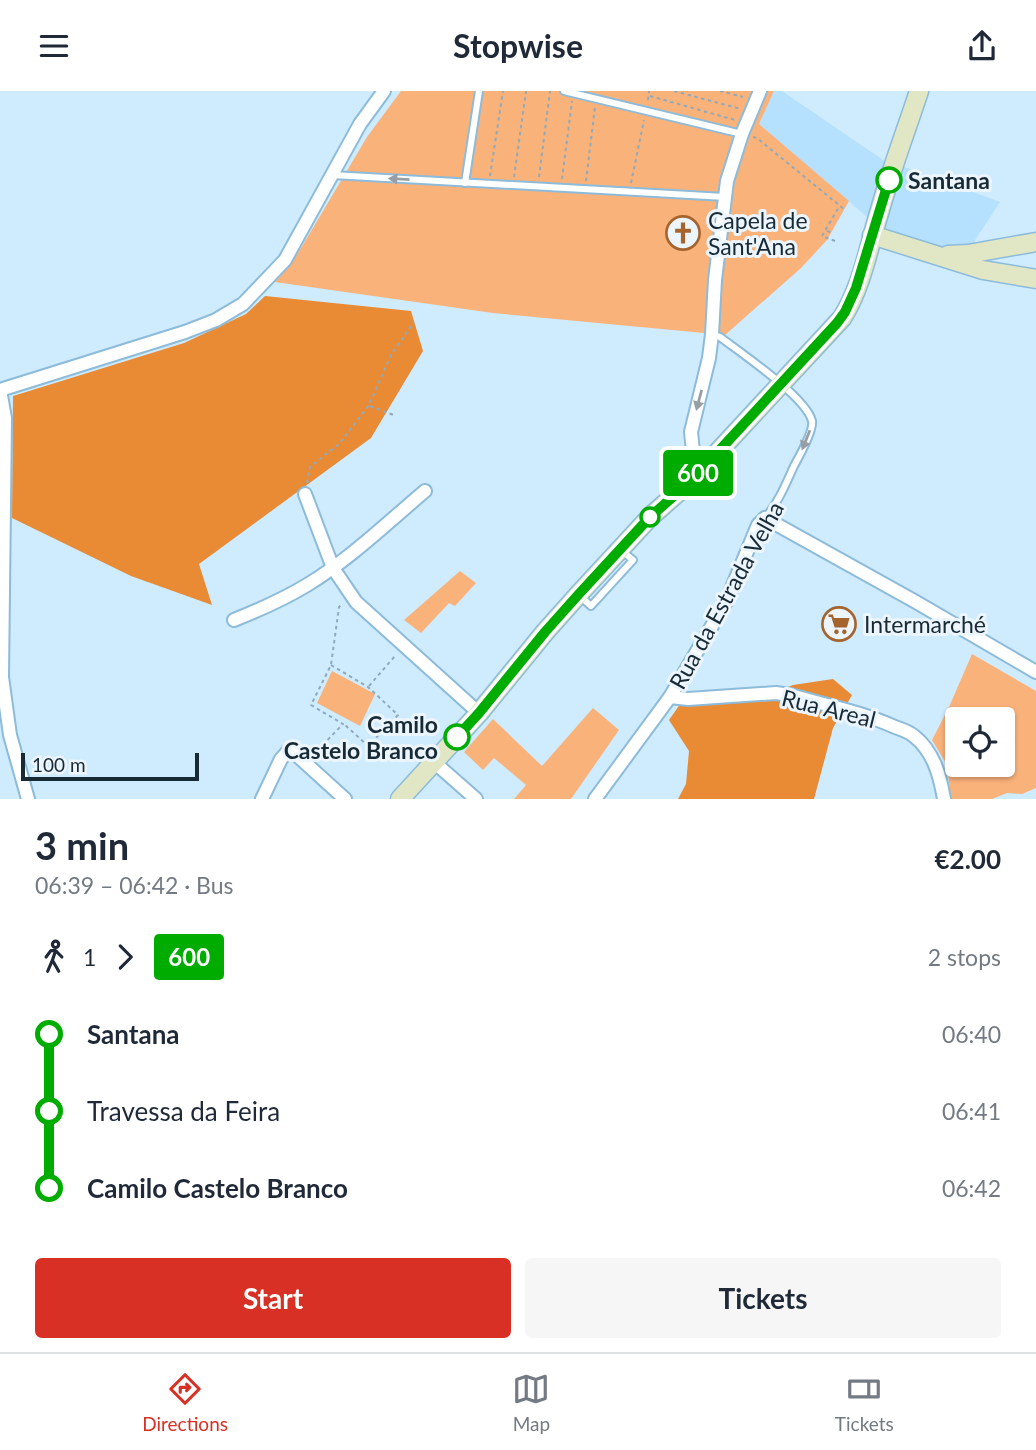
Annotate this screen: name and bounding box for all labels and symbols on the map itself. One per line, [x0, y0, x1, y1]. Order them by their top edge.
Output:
place label: Santana [908, 166, 990, 194]
marker: Santana [876, 167, 902, 193]
one-way arrow [387, 173, 409, 184]
place label: Capela de Sant'Ana [708, 206, 808, 260]
church icon: Capela de Sant'Ana [664, 214, 702, 252]
one-way arrow [693, 390, 704, 412]
one-way arrow [801, 429, 812, 450]
line badge: 600 [658, 450, 738, 496]
street label: Rua da Estrada Velha [663, 496, 789, 694]
unlabelled marker [640, 507, 660, 527]
supermarket icon: Intermarché [820, 605, 858, 643]
place label: Intermarché [864, 610, 986, 638]
street label: Rua Areal [779, 683, 879, 733]
place label: Camilo Castelo Branco [284, 710, 438, 764]
marker: Camilo Castelo Branco [444, 724, 470, 750]
scale bar [21, 750, 200, 782]

